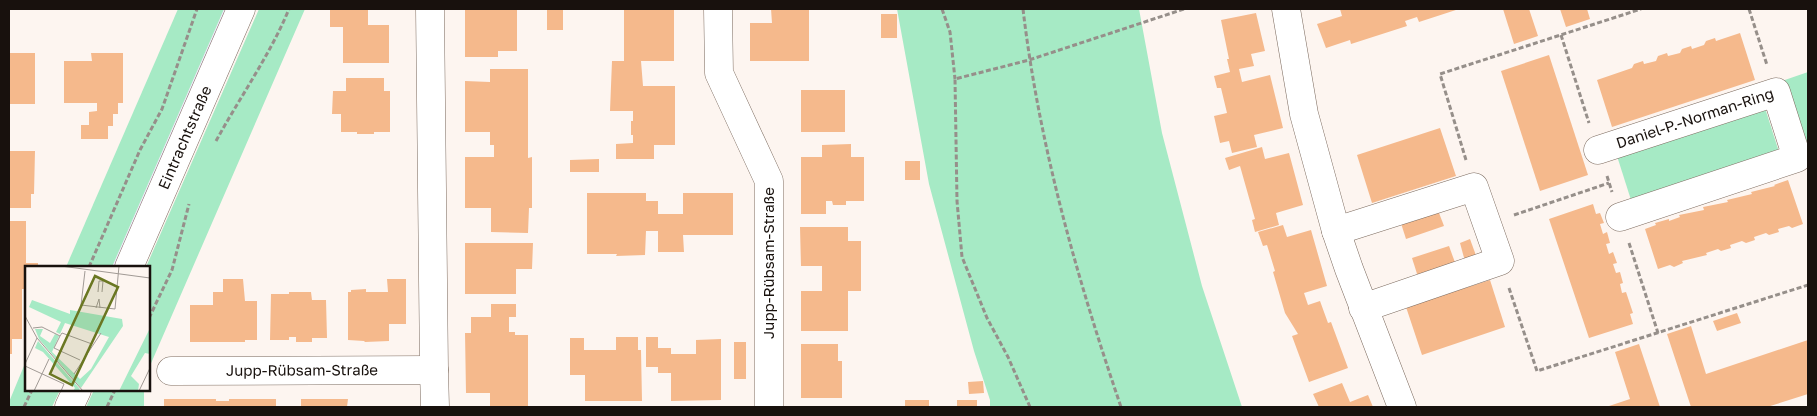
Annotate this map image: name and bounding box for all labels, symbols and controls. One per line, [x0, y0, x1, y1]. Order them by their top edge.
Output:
street label: Eintrachtstraße [154, 82, 215, 192]
street label: Daniel-P.-Norman-Ring [1614, 83, 1776, 151]
street label: Jupp-Rübsam-Straße [759, 187, 777, 339]
inset map [25, 266, 150, 391]
street label: Jupp-Rübsam-Straße [226, 360, 378, 379]

